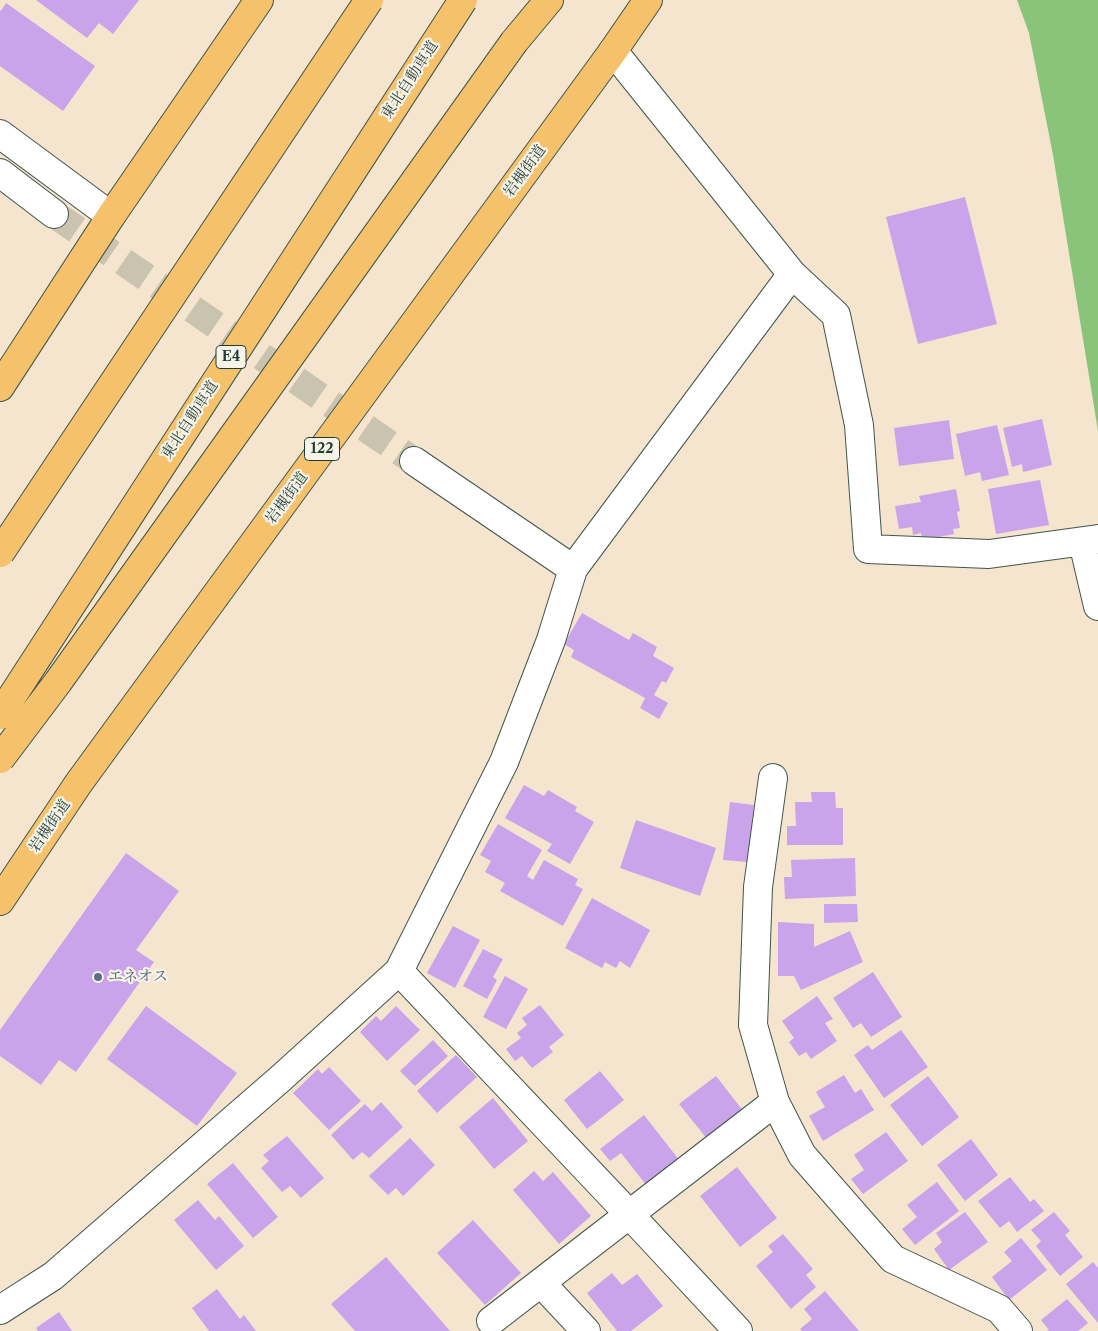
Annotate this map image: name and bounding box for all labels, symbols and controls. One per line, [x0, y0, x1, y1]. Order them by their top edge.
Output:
street label: 東北自動車道 [378, 37, 442, 123]
street label: 岩槻街道 [500, 141, 550, 201]
road number: E4 [216, 346, 246, 368]
street label: 東北自動車道 [158, 377, 222, 463]
road number: 122 [304, 438, 340, 460]
street label: 岩槻街道 [262, 468, 312, 528]
street label: 岩槻街道 [26, 796, 74, 856]
place label: エネオス [108, 968, 168, 986]
marker: エネオス [92, 971, 104, 983]

